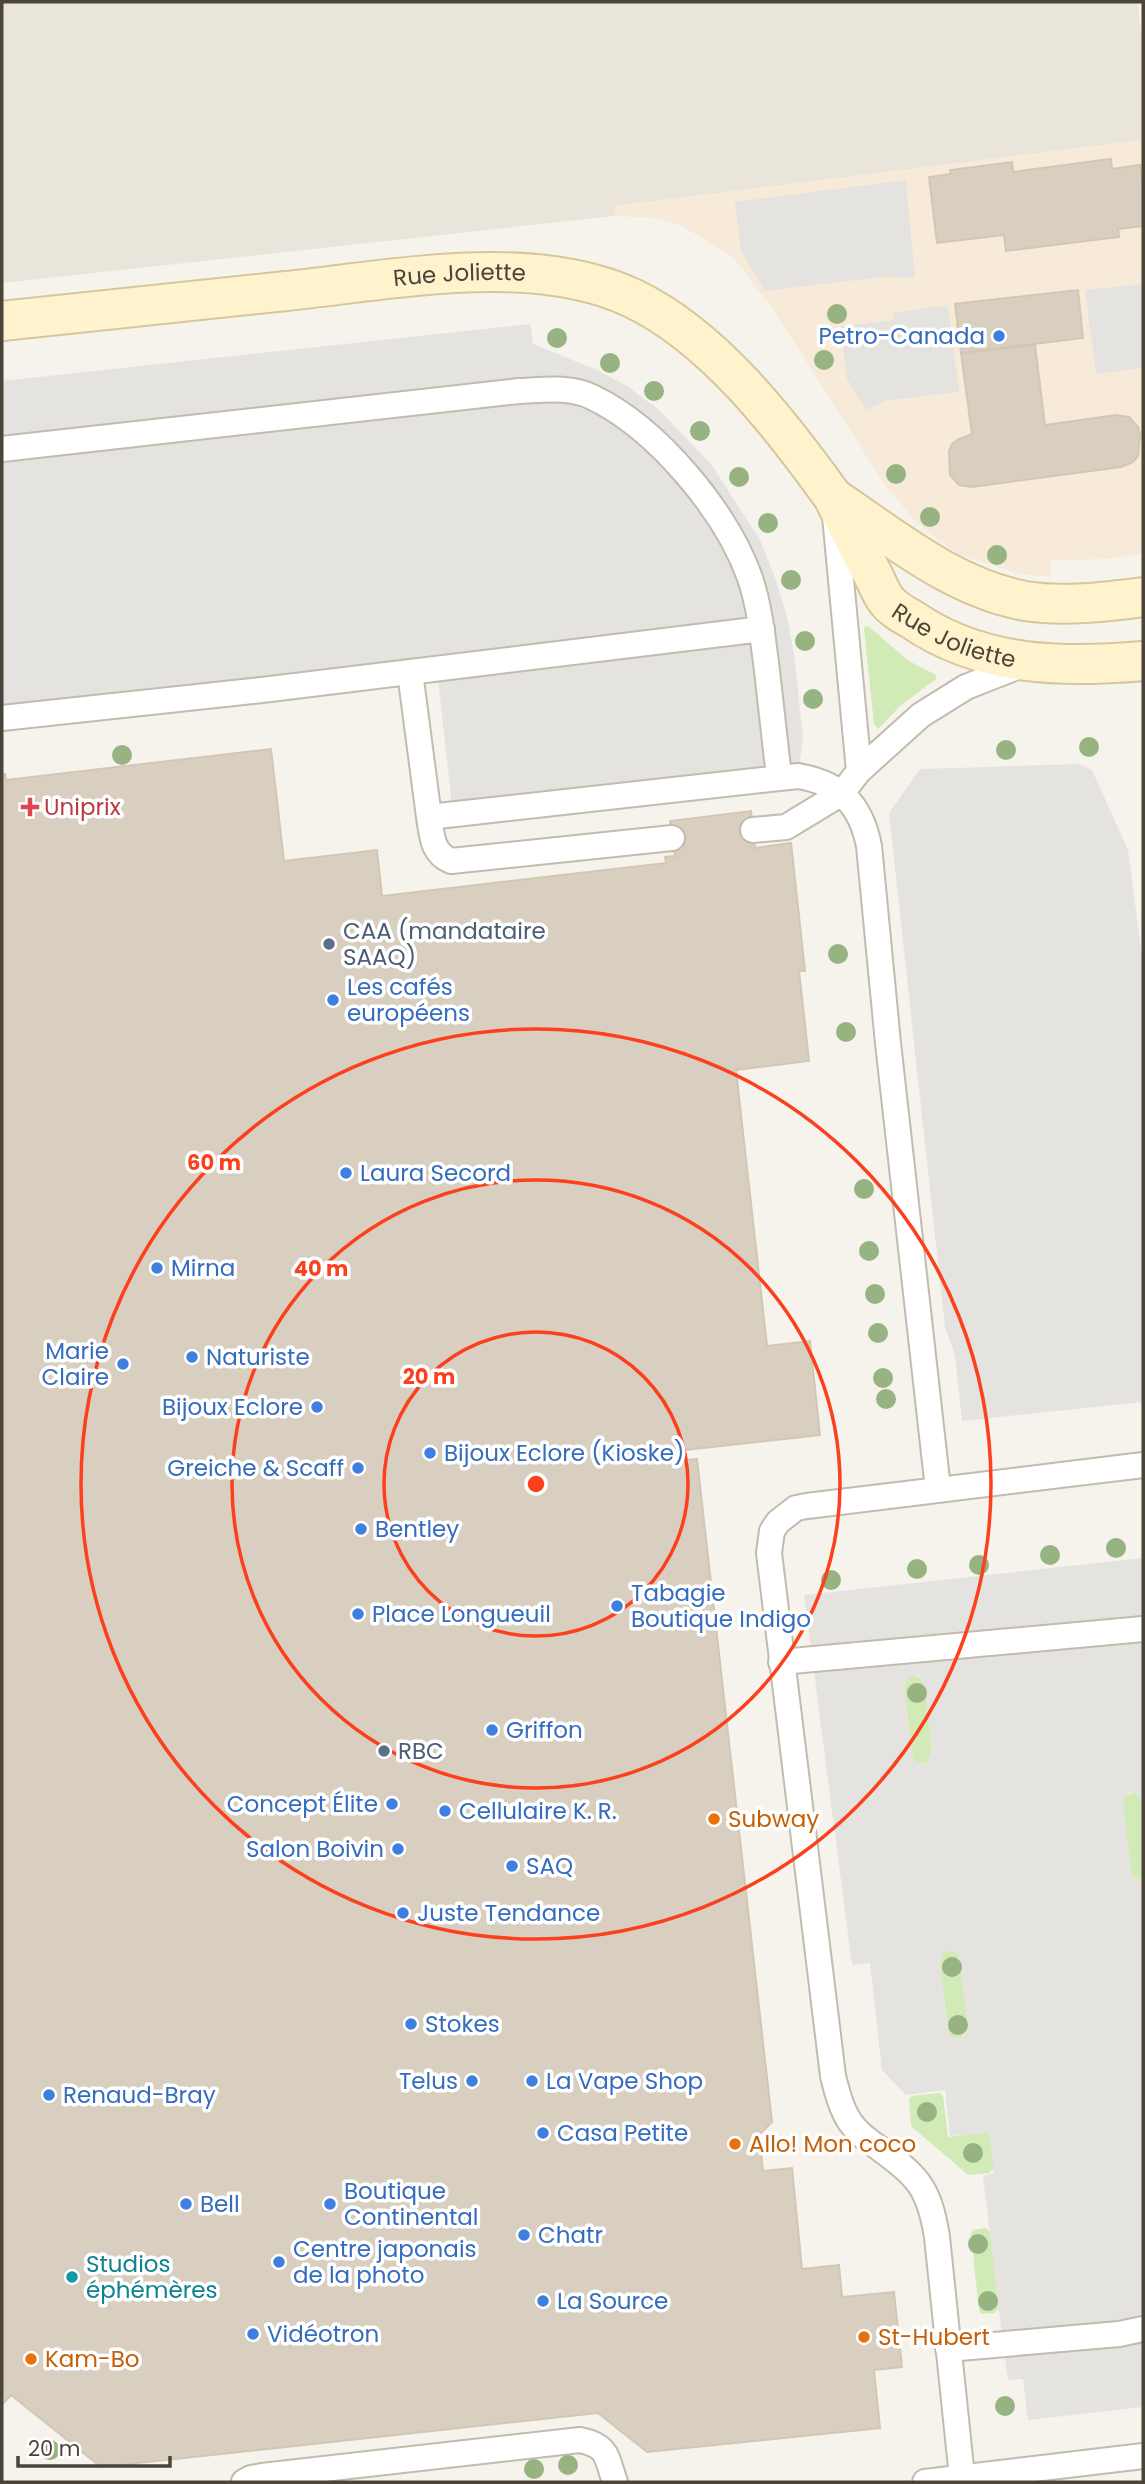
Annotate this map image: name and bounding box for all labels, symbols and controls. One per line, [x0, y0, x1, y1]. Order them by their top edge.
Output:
street label: Rue Joliette [392, 256, 527, 294]
place label: Petro-Canada [818, 320, 985, 352]
marker: Petro-Canada [991, 328, 1007, 344]
street label: Rue Joliette [886, 595, 1018, 675]
place label: Uniprix [44, 791, 121, 823]
marker: Uniprix [22, 799, 38, 815]
place label: CAA (mandataire SAAQ) [343, 915, 546, 973]
marker: CAA (mandataire SAAQ) [321, 936, 337, 952]
place label: Les cafés européens [347, 971, 470, 1029]
marker: Les cafés européens [325, 992, 341, 1008]
text: 60 m [187, 1148, 241, 1177]
place label: Laura Secord [360, 1157, 511, 1189]
marker: Laura Secord [338, 1165, 354, 1181]
place label: Mirna [171, 1252, 235, 1284]
text: 40 m [294, 1254, 348, 1283]
marker: Mirna [149, 1260, 165, 1276]
place label: Marie Claire [42, 1335, 109, 1393]
place label: Naturiste [206, 1341, 310, 1373]
marker: Naturiste [184, 1349, 200, 1365]
marker: Marie Claire [115, 1356, 131, 1372]
text: 20 m [403, 1362, 455, 1391]
place label: Bijoux Eclore [162, 1391, 303, 1423]
marker: Bijoux Eclore [309, 1399, 325, 1415]
place label: Bijoux Eclore (Kioske) [444, 1437, 684, 1469]
marker: Bijoux Eclore (Kioske) [422, 1445, 438, 1461]
place label: Greiche & Scaff [167, 1452, 344, 1484]
marker: Greiche & Scaff [350, 1460, 366, 1476]
centre of rings [524, 1472, 548, 1496]
place label: Bentley [375, 1513, 459, 1545]
marker: Bentley [353, 1521, 369, 1537]
place label: Tabagie Boutique Indigo [631, 1577, 811, 1635]
place label: Place Longueuil [372, 1598, 551, 1630]
marker: Tabagie Boutique Indigo [609, 1598, 625, 1614]
marker: Place Longueuil [350, 1606, 366, 1622]
place label: Griffon [506, 1714, 583, 1746]
marker: Griffon [484, 1722, 500, 1738]
place label: RBC [398, 1735, 444, 1767]
marker: RBC [376, 1743, 392, 1759]
place label: Concept Élite [227, 1788, 378, 1820]
place label: Cellulaire K. R. [459, 1795, 616, 1827]
marker: Concept Élite [384, 1796, 400, 1812]
marker: Cellulaire K. R. [437, 1803, 453, 1819]
place label: Subway [728, 1803, 819, 1835]
marker: Subway [706, 1811, 722, 1827]
place label: Salon Boivin [246, 1833, 384, 1865]
marker: Salon Boivin [390, 1841, 406, 1857]
place label: SAQ [526, 1850, 573, 1882]
marker: SAQ [504, 1858, 520, 1874]
place label: Juste Tendance [417, 1897, 600, 1929]
marker: Juste Tendance [395, 1905, 411, 1921]
place label: Stokes [425, 2008, 500, 2040]
marker: Stokes [403, 2016, 419, 2032]
place label: Telus [399, 2065, 458, 2097]
place label: La Vape Shop [546, 2065, 703, 2097]
marker: Telus [464, 2073, 480, 2089]
marker: La Vape Shop [524, 2073, 540, 2089]
place label: Renaud-Bray [63, 2079, 216, 2111]
marker: Renaud-Bray [41, 2087, 57, 2103]
place label: Casa Petite [557, 2117, 688, 2149]
marker: Casa Petite [535, 2125, 551, 2141]
place label: Allo! Mon coco [749, 2128, 916, 2160]
marker: Allo! Mon coco [727, 2136, 743, 2152]
place label: Boutique Continental [344, 2175, 479, 2233]
place label: Bell [200, 2188, 240, 2220]
marker: Bell [178, 2196, 194, 2212]
marker: Boutique Continental [322, 2196, 338, 2212]
place label: Chatr [538, 2219, 603, 2251]
marker: Chatr [516, 2227, 532, 2243]
place label: Centre japonais de la photo [293, 2233, 477, 2291]
place label: Studios éphémères [86, 2248, 218, 2306]
marker: Centre japonais de la photo [271, 2254, 287, 2270]
marker: Studios éphémères [64, 2269, 80, 2285]
place label: La Source [557, 2285, 668, 2317]
marker: La Source [535, 2293, 551, 2309]
place label: Vidéotron [267, 2318, 379, 2350]
place label: St-Hubert [878, 2321, 990, 2353]
marker: Vidéotron [245, 2326, 261, 2342]
marker: St-Hubert [856, 2329, 872, 2345]
place label: Kam-Bo [45, 2343, 140, 2375]
marker: Kam-Bo [23, 2351, 39, 2367]
scale bar [18, 2424, 170, 2468]
text: 20 m [28, 2434, 81, 2463]

